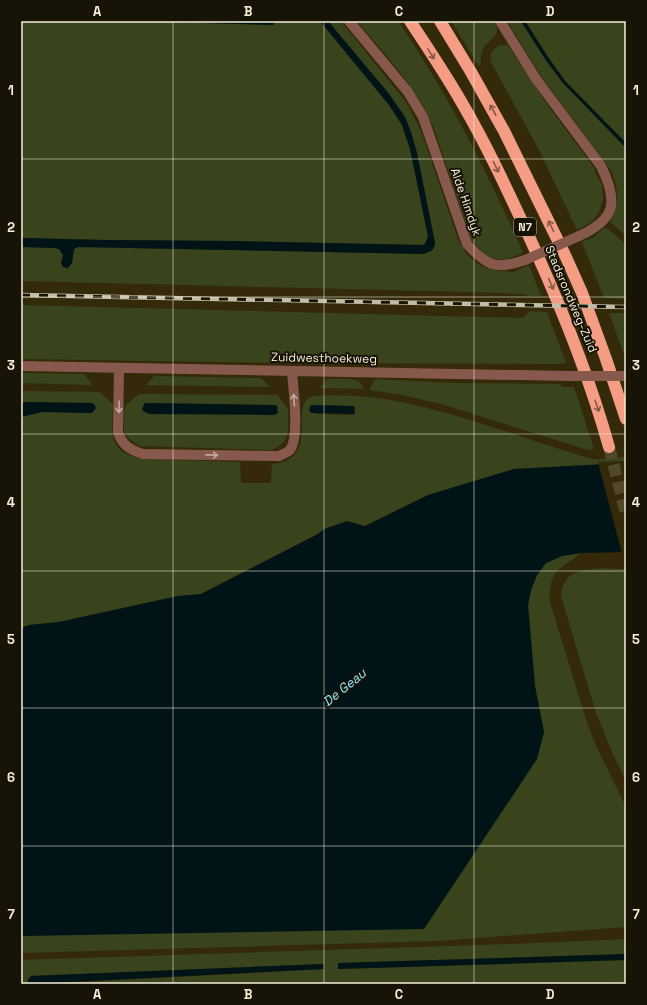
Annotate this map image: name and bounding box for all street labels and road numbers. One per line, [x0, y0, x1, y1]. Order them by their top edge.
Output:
street label: Alde Himdyk [447, 166, 485, 239]
road number: N7 [514, 218, 536, 236]
street label: Stadsrondweg-Zuid [541, 243, 601, 355]
street label: Zuidwesthoekweg [271, 349, 377, 367]

